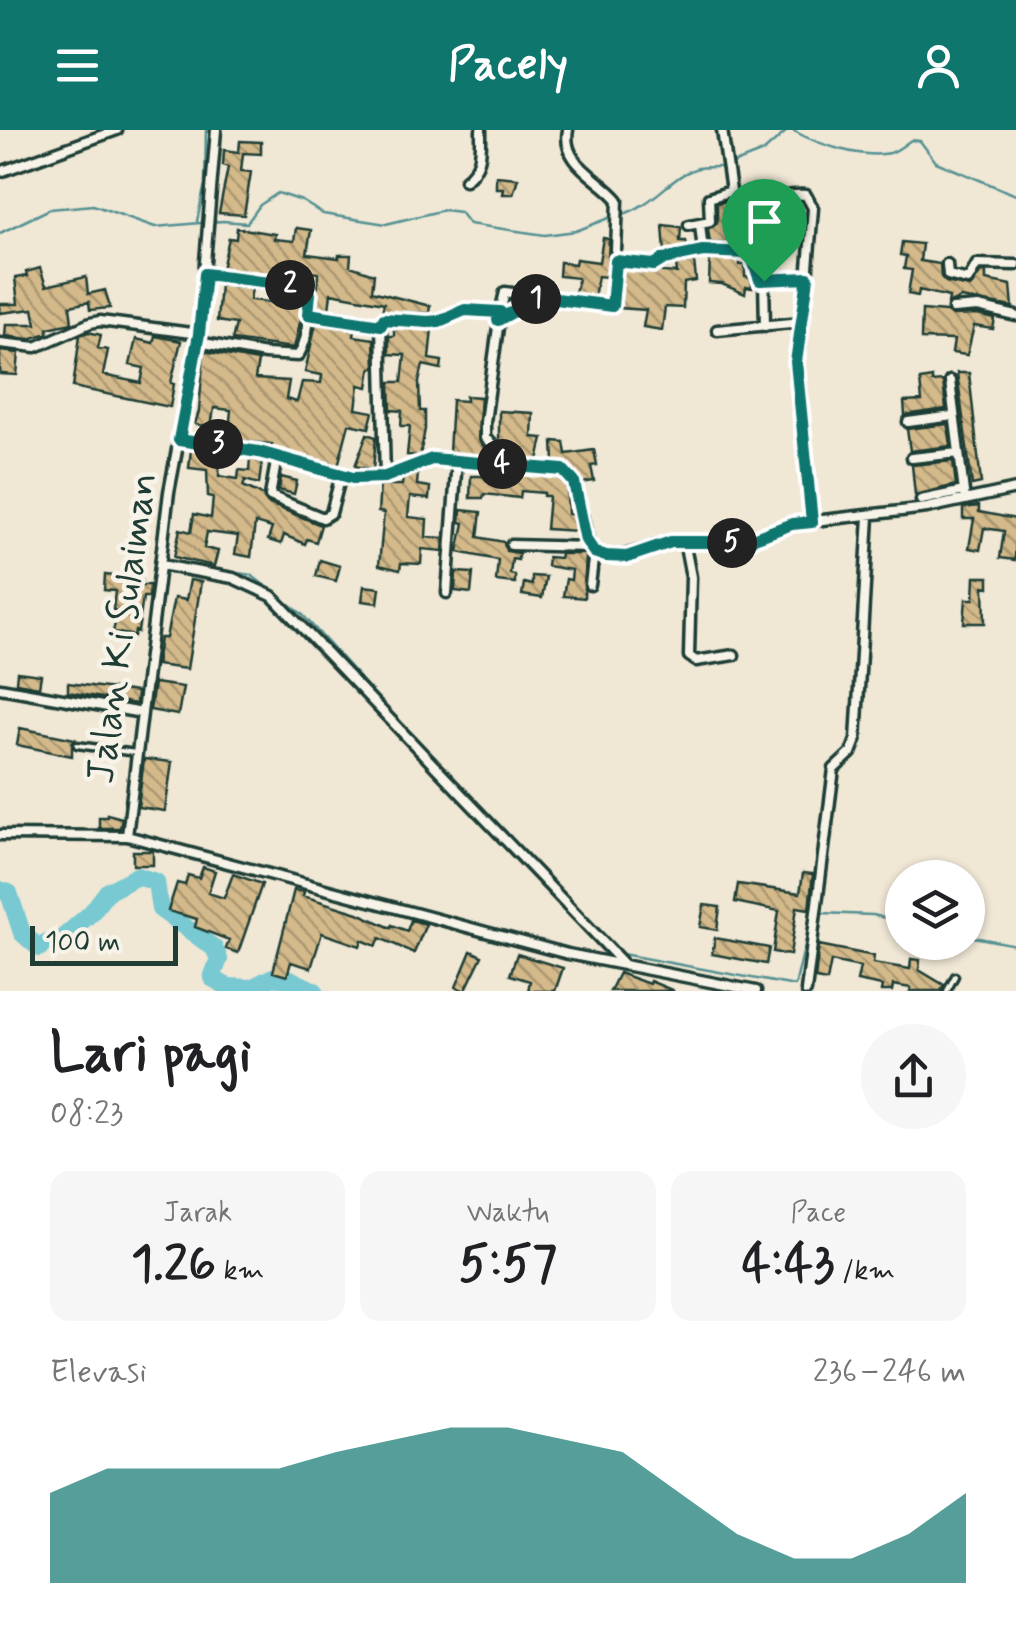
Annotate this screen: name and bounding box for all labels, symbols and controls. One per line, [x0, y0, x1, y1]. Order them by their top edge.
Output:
text: Pacely [448, 36, 568, 95]
icon: menu [50, 38, 105, 93]
icon: person [911, 38, 966, 93]
pin [722, 179, 807, 282]
icon: arrive [737, 194, 792, 249]
pin: 2 [265, 260, 315, 310]
text: 2 [283, 266, 297, 303]
pin: 1 [511, 274, 561, 324]
text: 1 [530, 280, 542, 317]
pin: 3 [193, 419, 243, 469]
text: 3 [212, 425, 224, 462]
pin: 4 [477, 439, 527, 489]
text: 4 [494, 445, 510, 482]
street label: Jalan Ki Sulaiman [75, 469, 171, 787]
pin: 5 [707, 518, 757, 568]
text: 5 [724, 524, 740, 561]
map controls [885, 860, 985, 960]
button: layers [885, 860, 985, 960]
scale bar [30, 921, 178, 966]
text: 100 m [45, 925, 120, 962]
text: Lari pagi [50, 1019, 251, 1091]
button: share [861, 1024, 966, 1129]
text: 08:23 [50, 1093, 123, 1135]
text: Jarak [163, 1195, 232, 1232]
text: Waktu [467, 1195, 549, 1232]
text: Pace [790, 1195, 846, 1232]
text: 1.26 [131, 1232, 216, 1298]
text: 5:57 [459, 1232, 557, 1298]
text: 4:43 [742, 1232, 834, 1298]
text: km [216, 1253, 264, 1290]
text: /km [834, 1253, 895, 1290]
text: Elevasi [50, 1351, 147, 1393]
text: 236–246 m [813, 1351, 966, 1393]

